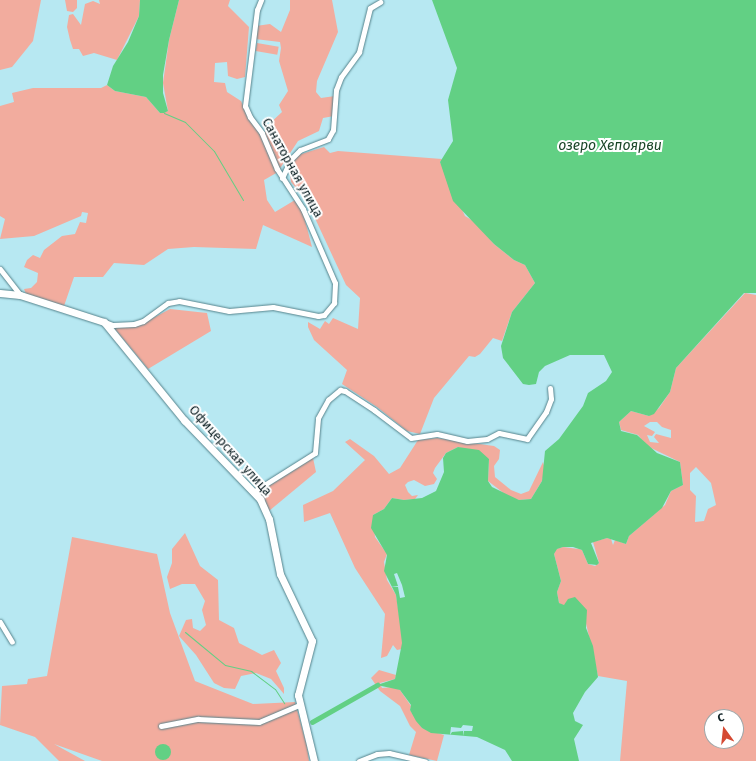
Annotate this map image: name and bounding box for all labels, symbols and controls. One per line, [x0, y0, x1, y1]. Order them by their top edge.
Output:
street label: Санаторная улица [258, 116, 326, 220]
water label: озеро Хепоярви [558, 138, 662, 154]
street label: Офицерская улица [185, 403, 275, 499]
north arrow [704, 709, 744, 749]
text: С [716, 711, 726, 725]

